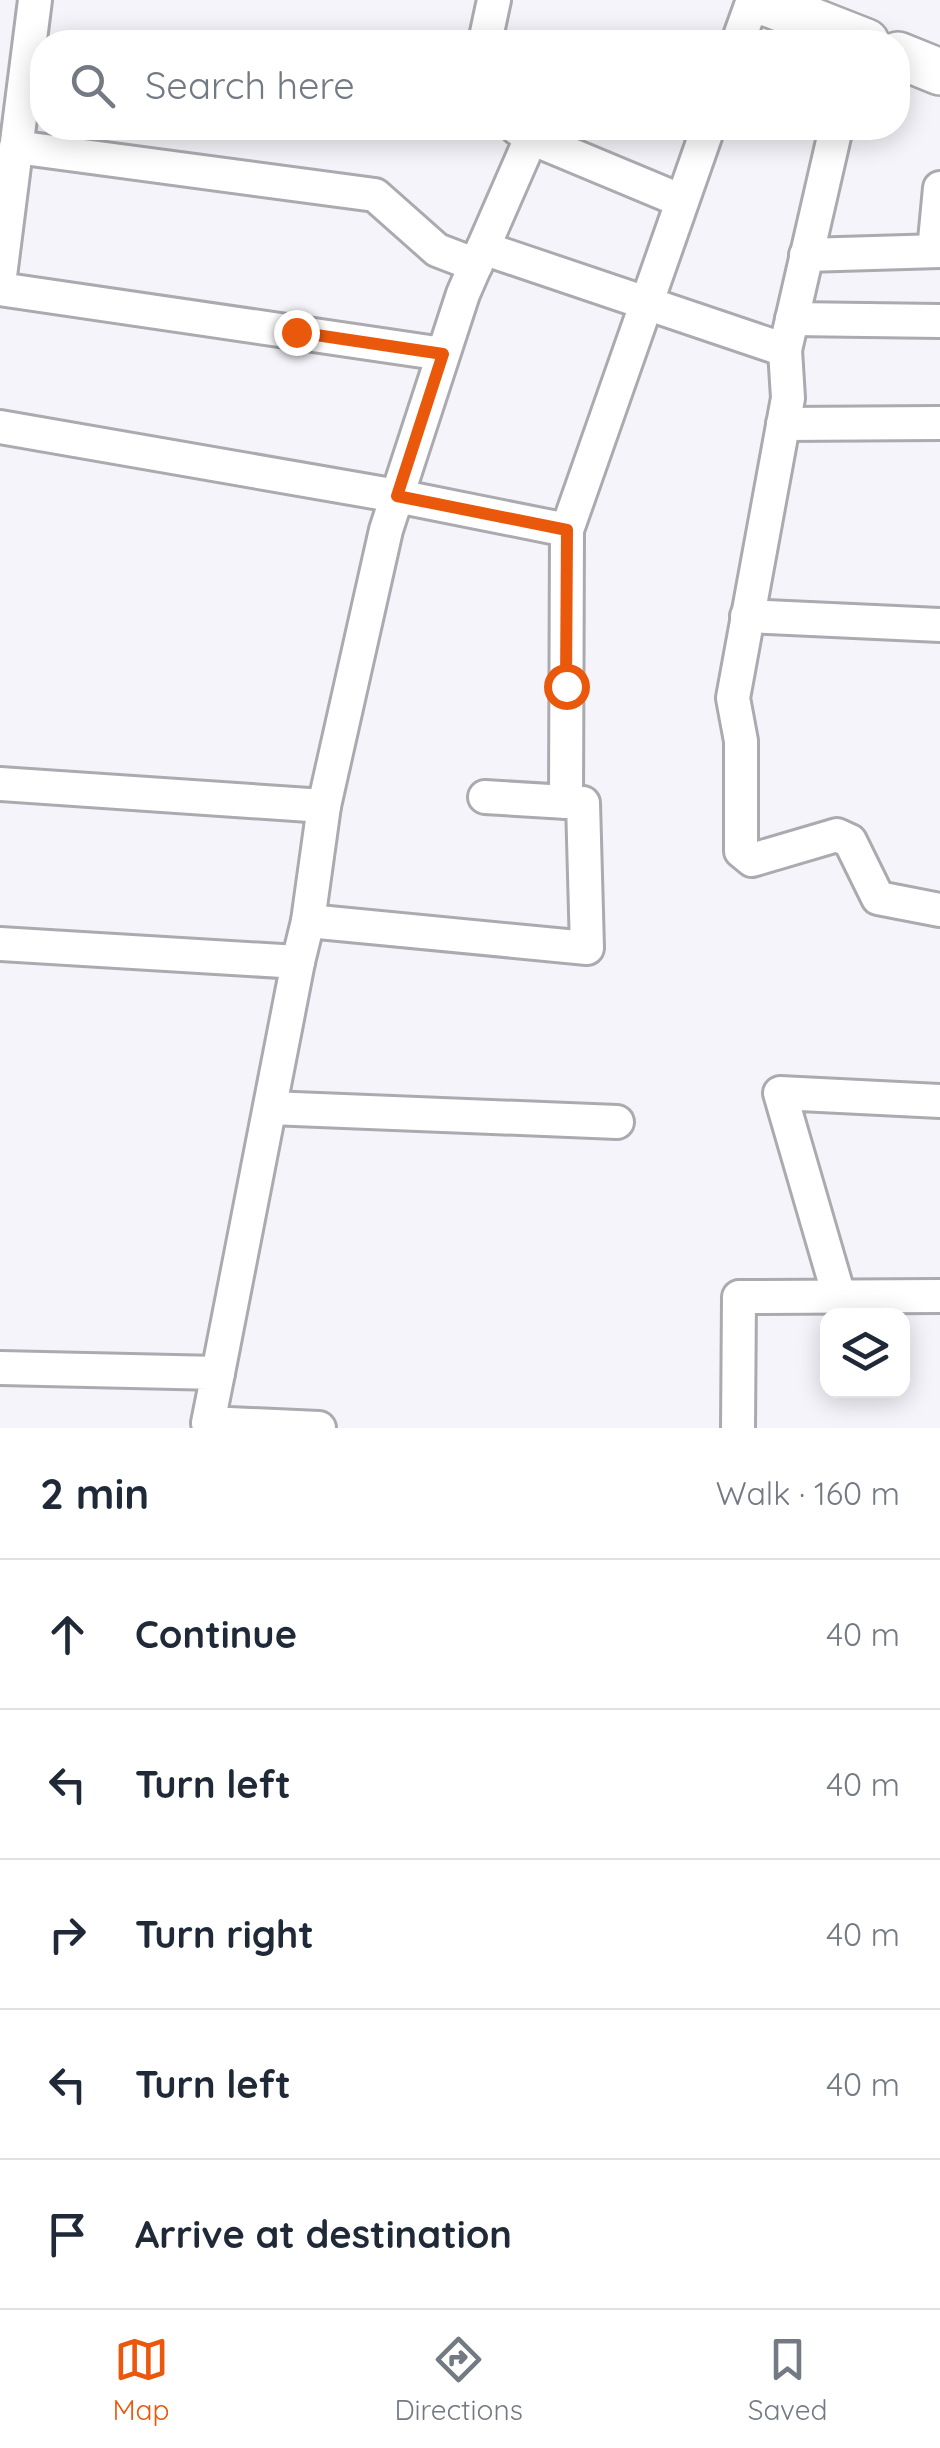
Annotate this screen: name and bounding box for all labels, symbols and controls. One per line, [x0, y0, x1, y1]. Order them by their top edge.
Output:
search box [30, 30, 910, 140]
icon: search [65, 58, 120, 113]
text: Search here [145, 61, 355, 109]
route end [274, 310, 320, 356]
route start [544, 664, 590, 710]
map controls [820, 1308, 910, 1398]
button: layers [820, 1308, 910, 1398]
text: 2 min [40, 1467, 149, 1520]
text: Walk · 160 m [716, 1473, 900, 1513]
icon: ahead [40, 1607, 95, 1662]
text: Continue [135, 1610, 297, 1658]
text: 40 m [826, 1614, 900, 1654]
icon: left [40, 1757, 95, 1812]
text: Turn left [135, 1760, 291, 1808]
text: 40 m [826, 1764, 900, 1804]
icon: right [40, 1907, 95, 1962]
text: Turn right [135, 1910, 314, 1958]
text: 40 m [826, 1914, 900, 1954]
icon: left [40, 2057, 95, 2112]
text: Turn left [135, 2060, 291, 2108]
text: 40 m [826, 2064, 900, 2104]
icon: arrive [40, 2207, 95, 2262]
text: Arrive at destination [135, 2210, 512, 2258]
tab: Map [112, 2332, 170, 2427]
tab: Directions [394, 2332, 523, 2427]
tab: Saved [748, 2332, 828, 2427]

